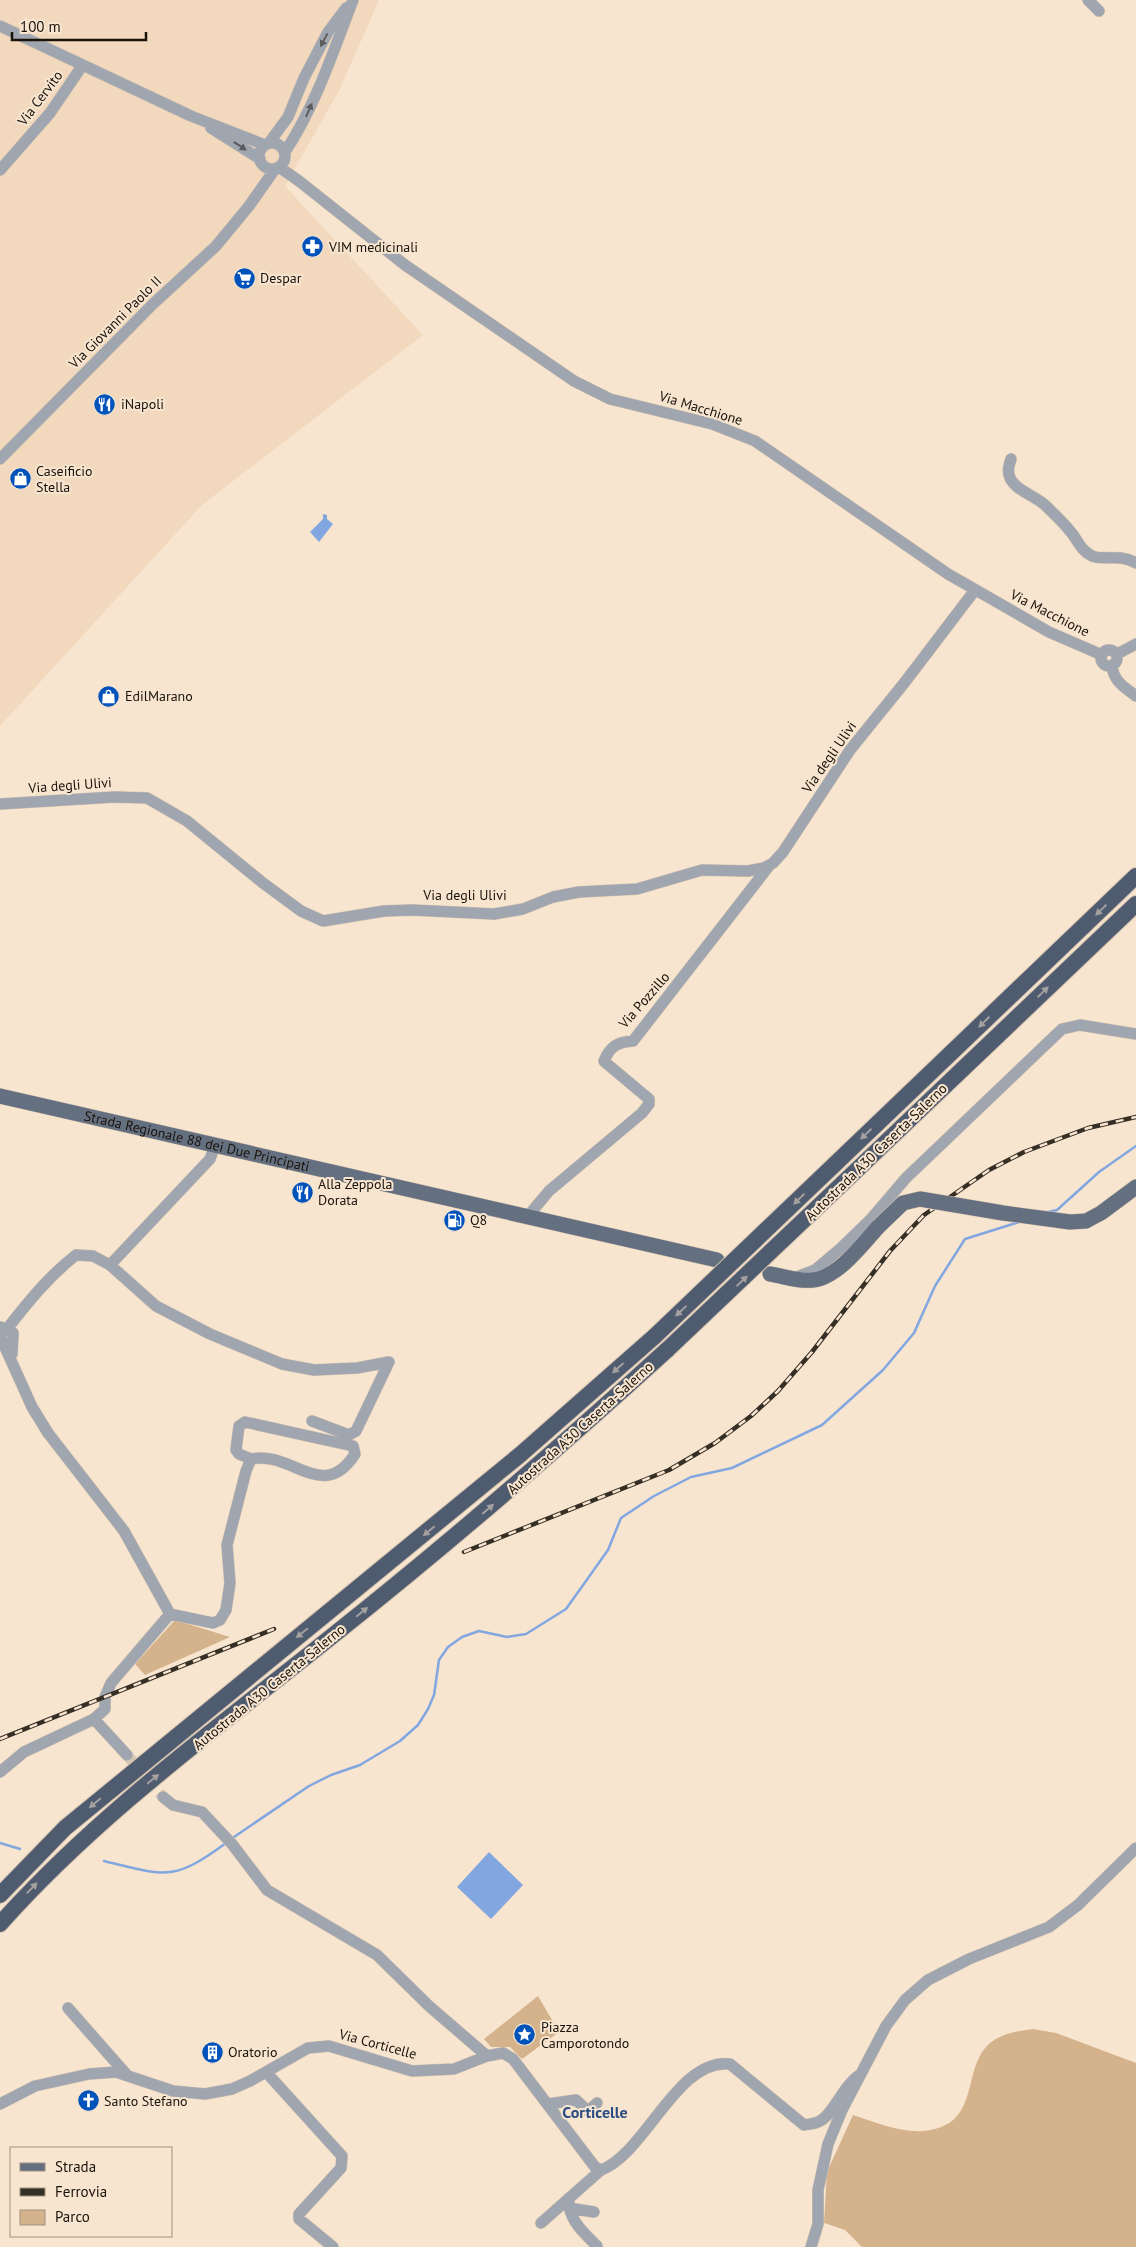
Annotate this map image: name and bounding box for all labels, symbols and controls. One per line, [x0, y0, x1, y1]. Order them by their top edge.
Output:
scale bar [12, 10, 146, 42]
text: 100 m [20, 17, 61, 36]
one-way arrow [320, 33, 328, 48]
street label: Via Cervito [13, 67, 67, 130]
one-way arrow [305, 103, 313, 117]
one-way arrow [234, 142, 247, 151]
pharmacy icon: VIM medicinali [301, 235, 325, 259]
place label: VIM medicinali [328, 238, 418, 256]
supermarket icon: Despar [232, 266, 256, 290]
place label: Despar [260, 269, 302, 287]
street label: Via Giovanni Paolo II [64, 272, 165, 373]
street label: Via Macchione [656, 386, 745, 429]
restaurant icon: iNapoli [93, 392, 117, 416]
place label: iNapoli [121, 395, 164, 413]
place label: Caseificio Stella [36, 462, 93, 496]
shop icon: Caseificio Stella [8, 467, 32, 491]
street label: Via Macchione [1007, 585, 1093, 641]
shop icon: EdilMarano [97, 684, 121, 708]
place label: EdilMarano [125, 687, 193, 705]
street label: Via degli Ulivi [797, 718, 860, 797]
street label: Via degli Ulivi [27, 773, 112, 797]
street label: Via degli Ulivi [422, 886, 507, 904]
one-way arrow [1095, 904, 1107, 916]
street label: Via Pozzillo [614, 968, 673, 1033]
one-way arrow [1037, 986, 1049, 998]
one-way arrow [978, 1016, 990, 1028]
street label: Autostrada A30 Caserta-Salerno [801, 1079, 951, 1225]
street label: Strada Regionale 88 dei Due Principati [82, 1107, 311, 1176]
one-way arrow [860, 1128, 872, 1140]
place label: Alla Zeppola Dorata [318, 1175, 393, 1209]
restaurant icon: Alla Zeppola Dorata [290, 1180, 314, 1204]
one-way arrow [793, 1193, 805, 1205]
fuel station icon: Q8 [442, 1208, 466, 1232]
place label: Q8 [470, 1211, 487, 1229]
one-way arrow [736, 1275, 748, 1287]
one-way arrow [675, 1305, 687, 1317]
street label: Autostrada A30 Caserta-Salerno [503, 1358, 657, 1498]
one-way arrow [613, 1362, 625, 1374]
one-way arrow [481, 1503, 493, 1515]
one-way arrow [422, 1526, 435, 1537]
one-way arrow [355, 1607, 368, 1618]
street label: Autostrada A30 Caserta-Salerno [189, 1620, 349, 1754]
one-way arrow [296, 1628, 309, 1639]
one-way arrow [146, 1774, 159, 1785]
one-way arrow [89, 1797, 102, 1808]
one-way arrow [26, 1882, 38, 1894]
place label: Piazza Camporotondo [541, 2018, 629, 2052]
place icon: Piazza Camporotondo [513, 2023, 537, 2047]
street label: Via Corticelle [336, 2025, 419, 2063]
building icon: Oratorio [200, 2040, 224, 2064]
place label: Oratorio [228, 2043, 277, 2061]
church icon: Santo Stefano [76, 2089, 100, 2113]
place label: Santo Stefano [104, 2092, 188, 2110]
district label: Corticelle [562, 2102, 628, 2122]
legend [10, 2147, 172, 2237]
text: Strada [55, 2157, 96, 2176]
text: Ferrovia [55, 2182, 107, 2201]
text: Parco [55, 2207, 90, 2226]

